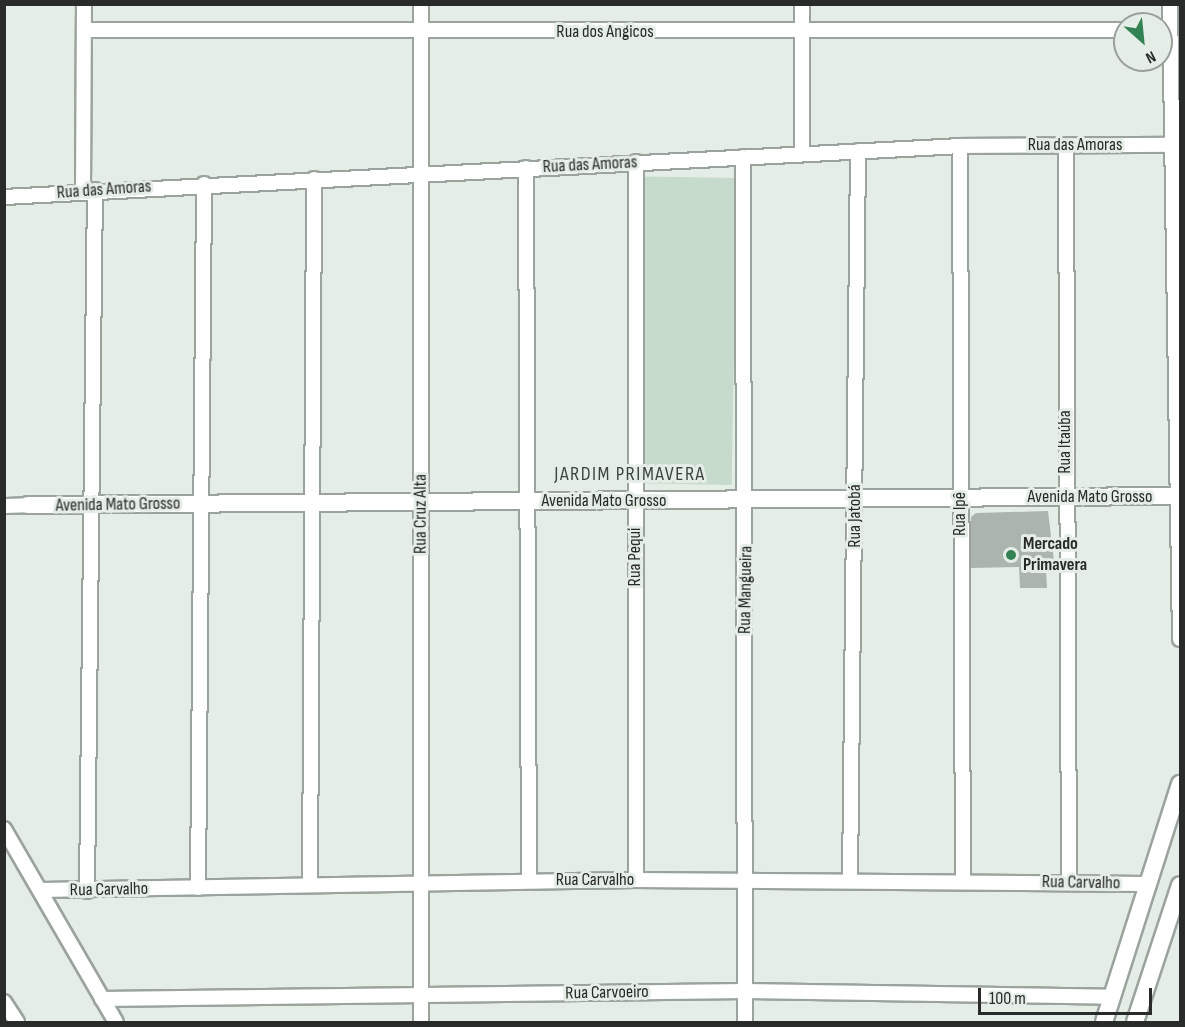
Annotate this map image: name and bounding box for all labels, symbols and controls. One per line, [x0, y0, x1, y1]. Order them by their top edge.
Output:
north arrow [1113, 12, 1173, 72]
street label: Rua dos Angicos [556, 21, 654, 43]
text: N [1142, 46, 1159, 67]
street label: Rua das Amoras [1028, 134, 1122, 156]
street label: Rua das Amoras [542, 152, 638, 178]
street label: Rua das Amoras [56, 176, 152, 204]
street label: Rua Itaúba [1054, 410, 1076, 474]
district label: JARDIM PRIMAVERA [554, 462, 706, 486]
street label: Rua Cruz Alta [410, 474, 432, 554]
street label: Rua Jatobá [844, 484, 866, 548]
street label: Avenida Mato Grosso [1028, 486, 1152, 508]
street label: Avenida Mato Grosso [542, 490, 666, 512]
street label: Rua Ipê [949, 492, 971, 536]
street label: Avenida Mato Grosso [55, 493, 181, 517]
street label: Rua Pequi [624, 528, 646, 586]
place label: Mercado Primavera [1023, 534, 1087, 576]
street label: Rua Mangueira [734, 546, 758, 634]
marker: Mercado Primavera [1004, 548, 1018, 562]
street label: Rua Carvalho [556, 869, 634, 891]
street label: Rua Carvalho [1042, 872, 1120, 894]
street label: Rua Carvalho [70, 879, 148, 901]
scale bar [981, 976, 1155, 1014]
street label: Rua Carvoeiro [565, 981, 649, 1005]
text: 100 m [989, 988, 1026, 1009]

